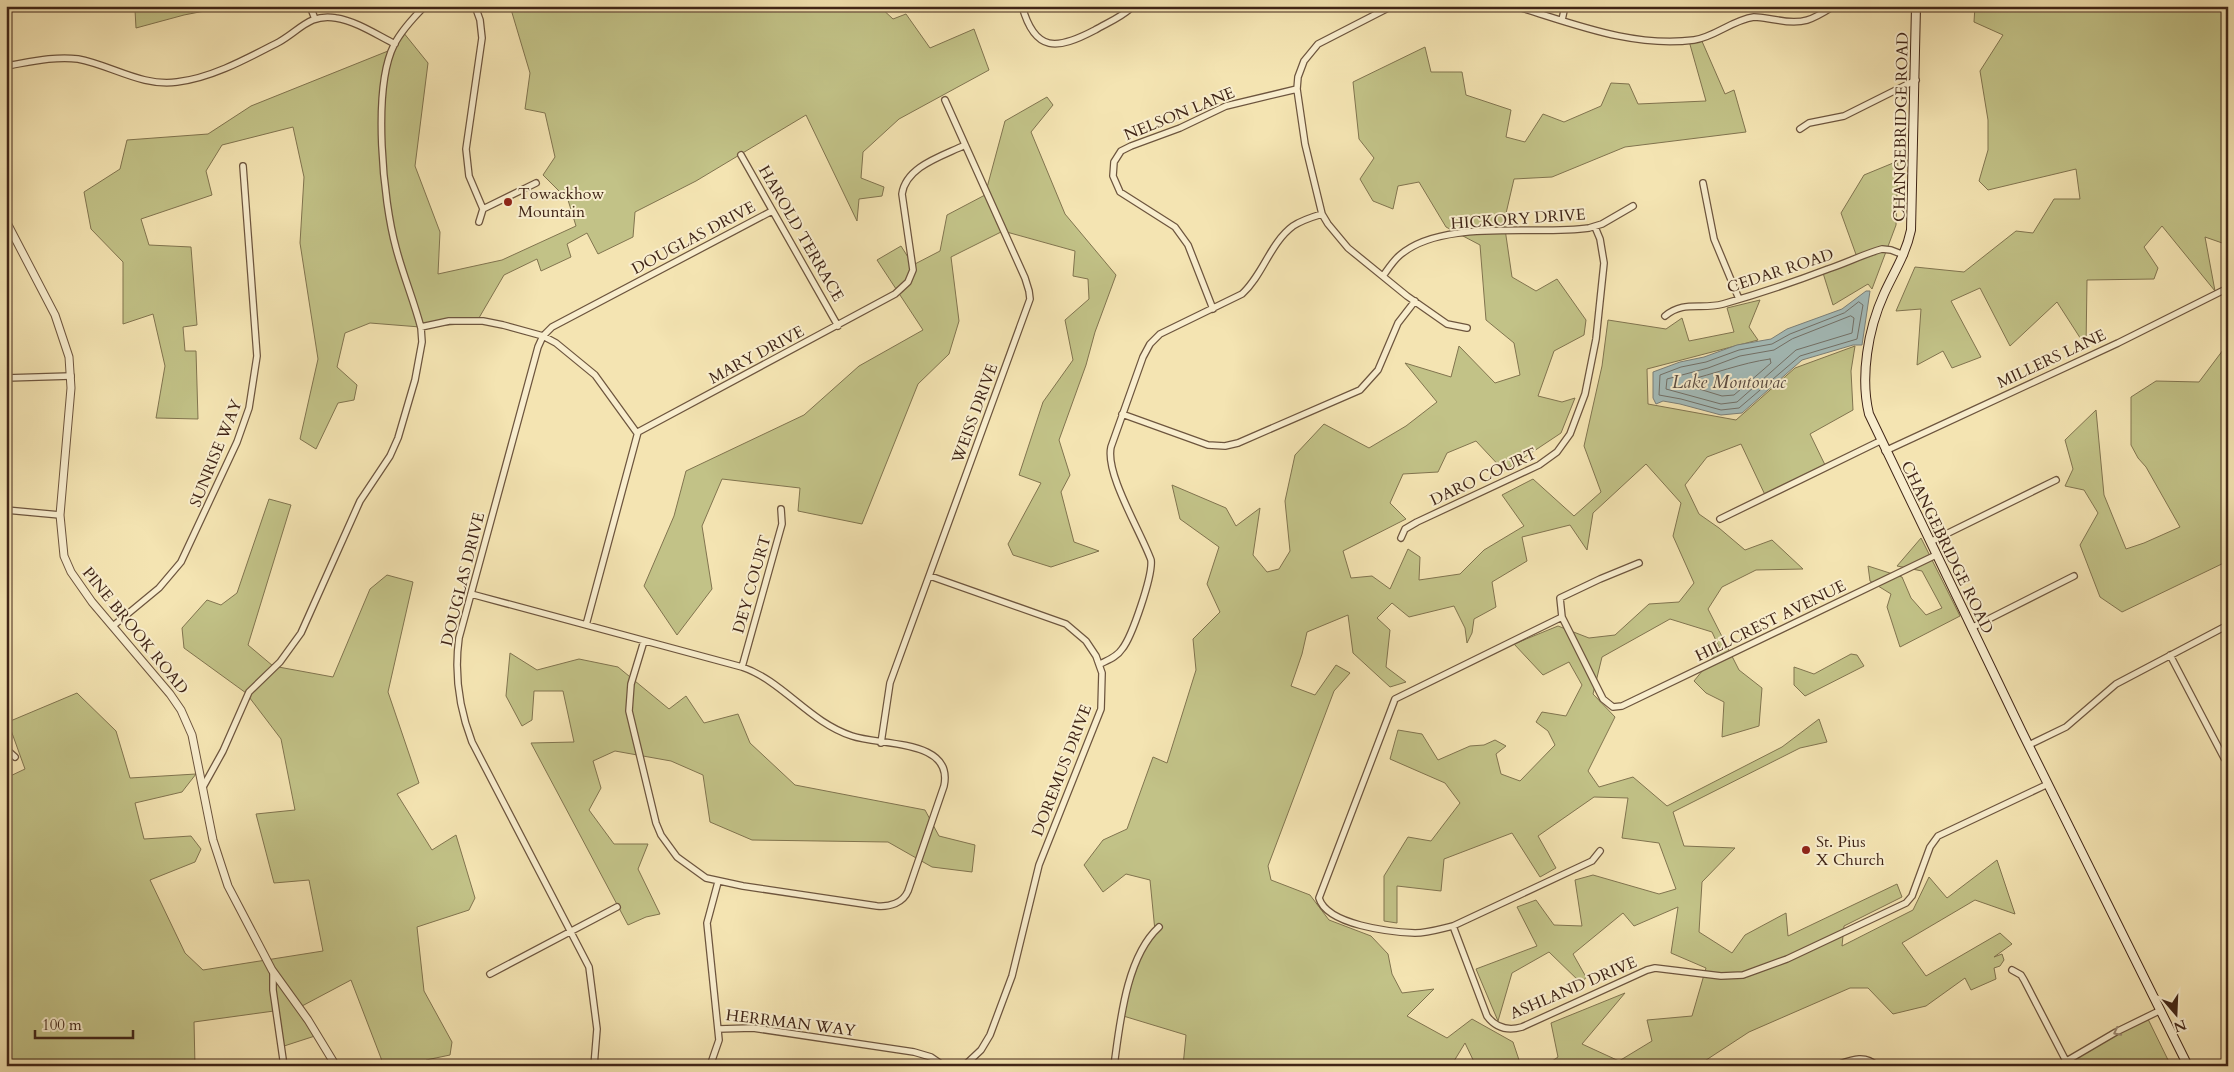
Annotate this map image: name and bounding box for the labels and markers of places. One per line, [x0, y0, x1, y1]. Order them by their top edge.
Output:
place label: Towackhow Mountain [518, 183, 604, 223]
marker: Towackhow Mountain [502, 196, 514, 208]
place label: St. Pius X Church [1816, 831, 1885, 871]
marker: St. Pius X Church [1800, 844, 1812, 856]

